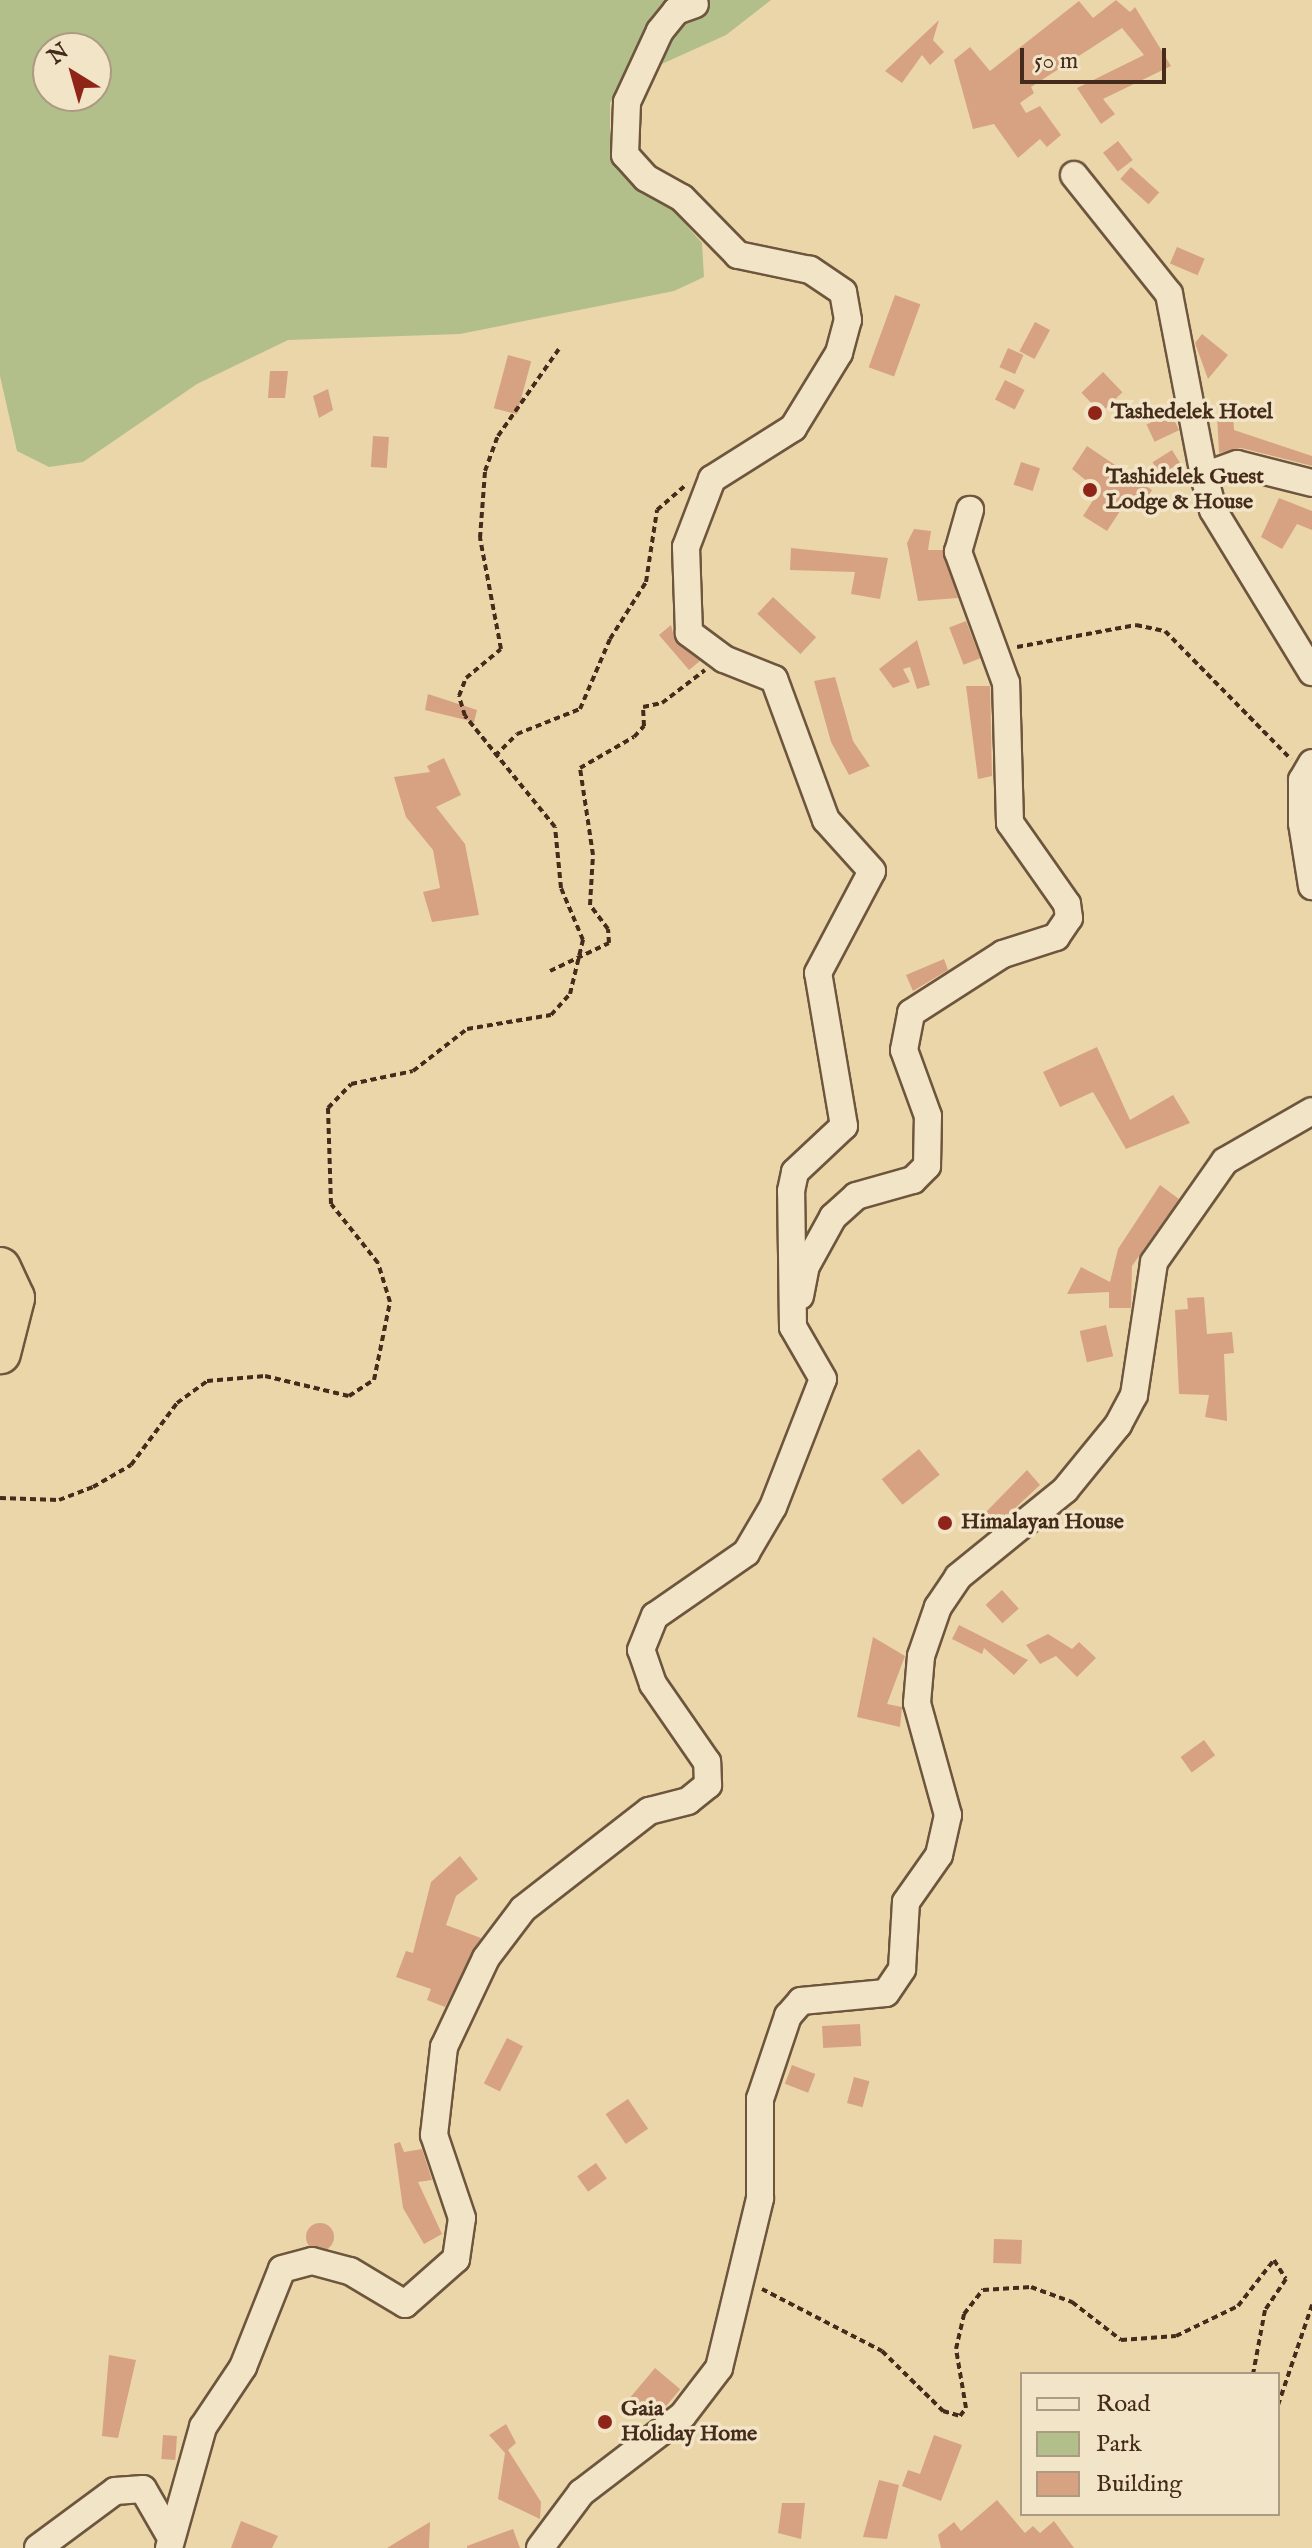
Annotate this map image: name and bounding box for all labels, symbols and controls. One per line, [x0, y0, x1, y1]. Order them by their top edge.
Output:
north arrow [32, 32, 112, 112]
scale bar [1024, 32, 1170, 82]
text: N [43, 38, 75, 71]
text: 50 m [1034, 46, 1078, 77]
place label: Tashedelek Hotel [1111, 400, 1273, 426]
marker: Tashedelek Hotel [1086, 404, 1104, 422]
place label: Tashidelek Guest Lodge & House [1106, 464, 1264, 516]
marker: Tashidelek Guest Lodge & House [1081, 481, 1099, 499]
place label: Himalayan House [961, 1510, 1124, 1536]
marker: Himalayan House [936, 1514, 954, 1532]
legend [1020, 2372, 1280, 2516]
text: Road [1096, 2389, 1150, 2420]
place label: Gaia Holiday Home [621, 2396, 757, 2448]
marker: Gaia Holiday Home [596, 2413, 614, 2431]
text: Park [1096, 2429, 1142, 2460]
text: Building [1096, 2469, 1182, 2500]

